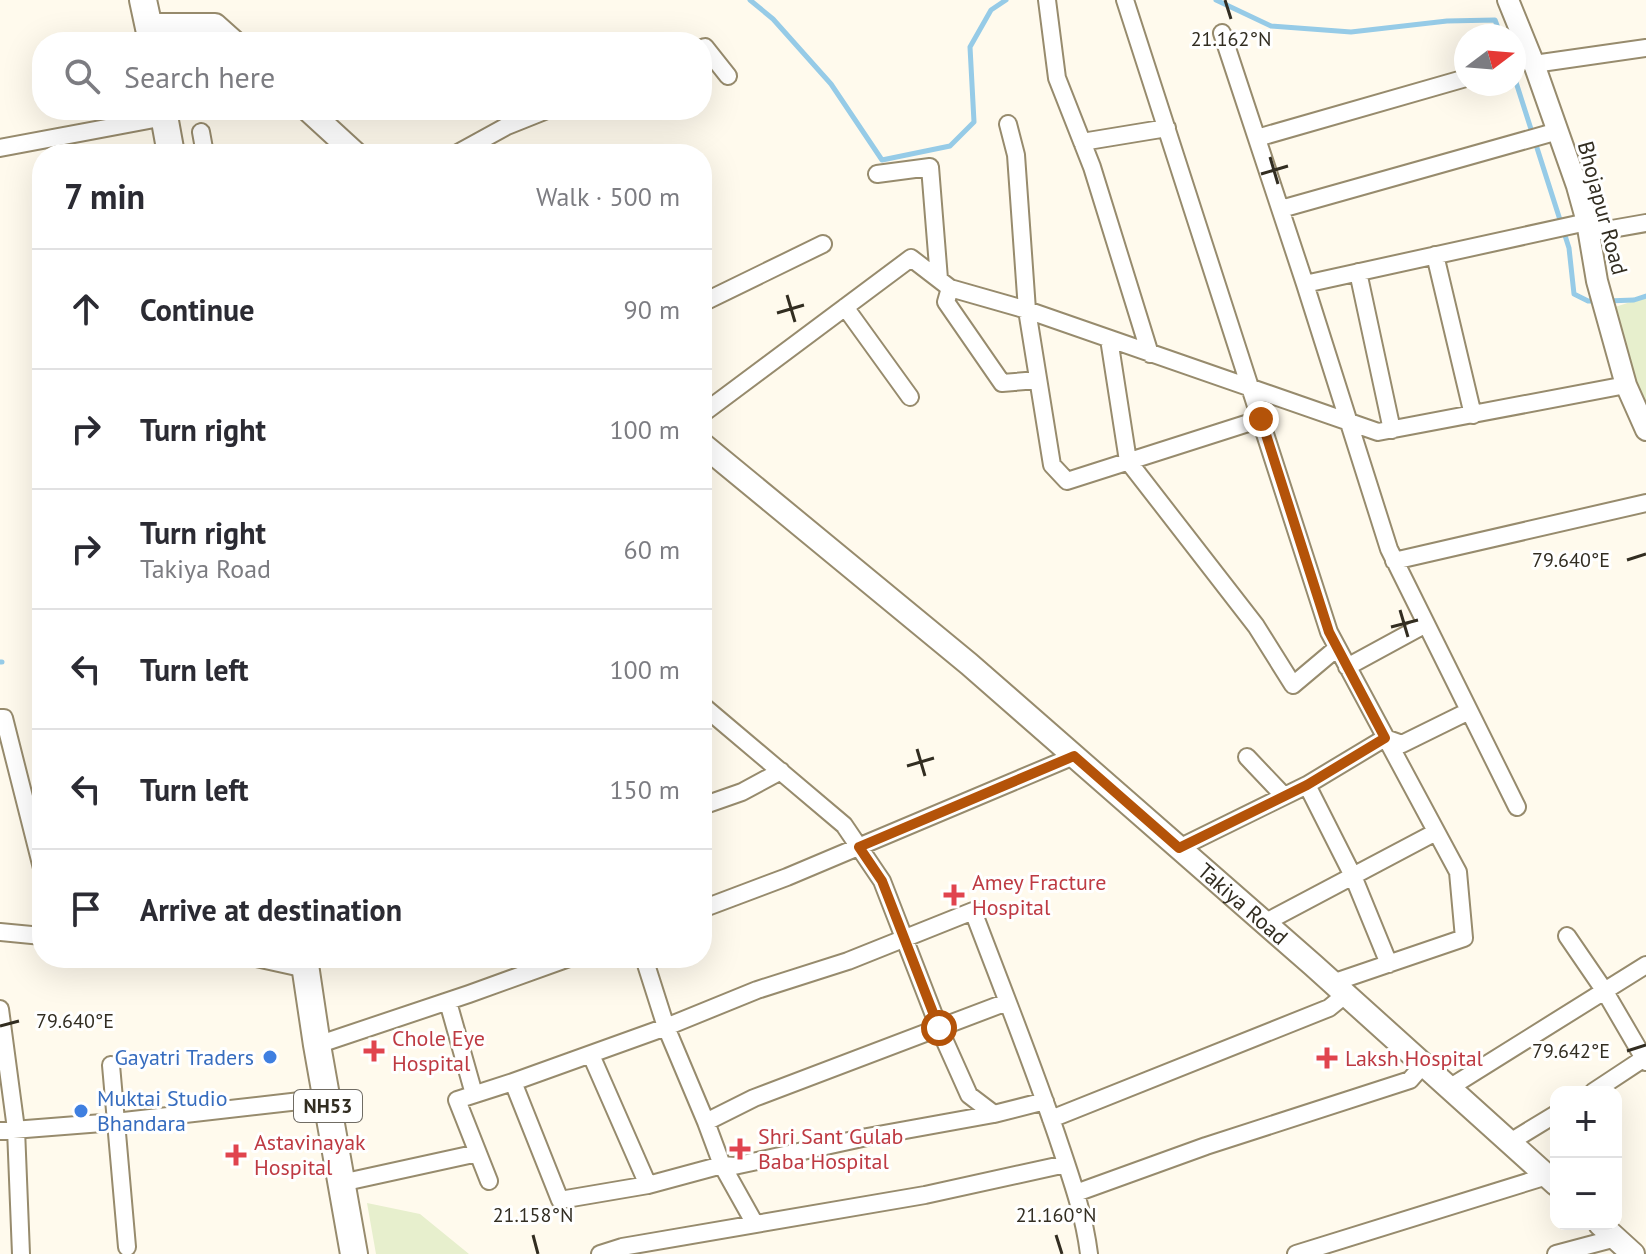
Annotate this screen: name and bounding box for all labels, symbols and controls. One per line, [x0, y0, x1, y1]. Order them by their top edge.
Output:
north arrow [1454, 24, 1526, 96]
text: 21.162°N [1191, 26, 1271, 52]
search box [32, 32, 712, 120]
icon: search [60, 54, 104, 98]
text: Search here [124, 57, 275, 96]
street label: Bhojapur Road [1572, 138, 1634, 278]
text: 7 min [64, 174, 145, 218]
text: Walk · 500 m [536, 180, 680, 213]
icon: ahead [64, 287, 108, 331]
text: Continue [140, 290, 254, 329]
text: 90 m [624, 293, 680, 326]
route end [1243, 401, 1279, 437]
icon: right [64, 407, 108, 451]
text: Turn right [140, 410, 266, 449]
text: 100 m [609, 413, 680, 446]
text: Turn right [140, 513, 266, 552]
icon: right [64, 527, 108, 571]
text: 60 m [624, 533, 680, 566]
text: 79.640°E [1532, 547, 1610, 573]
text: Takiya Road [140, 552, 271, 585]
icon: left [64, 647, 108, 691]
text: Turn left [140, 650, 248, 689]
text: 100 m [609, 653, 680, 686]
icon: left [64, 767, 108, 811]
text: Turn left [140, 770, 248, 809]
text: 150 m [609, 773, 680, 806]
street label: Takiya Road [1192, 857, 1294, 951]
place label: Amey Fracture Hospital [972, 868, 1106, 921]
marker: Amey Fracture Hospital [943, 884, 965, 906]
icon: arrive [64, 887, 108, 931]
text: Arrive at destination [140, 890, 402, 929]
text: 79.640°E [36, 1008, 114, 1034]
route start [921, 1010, 957, 1046]
place label: Chole Eye Hospital [392, 1024, 485, 1077]
text: 79.642°E [1532, 1038, 1610, 1064]
marker: Chole Eye Hospital [363, 1040, 385, 1062]
place label: Gayatri Traders [114, 1043, 254, 1071]
place label: Laksh Hospital [1345, 1044, 1484, 1072]
marker: Laksh Hospital [1316, 1047, 1338, 1069]
marker: Gayatri Traders [261, 1048, 279, 1066]
place label: Muktai Studio Bhandara [97, 1084, 227, 1137]
map controls [1550, 1086, 1622, 1230]
button: + [1550, 1086, 1622, 1158]
road number: NH53 [294, 1090, 362, 1122]
marker: Muktai Studio Bhandara [72, 1102, 90, 1120]
place label: Shri Sant Gulab Baba Hospital [758, 1122, 903, 1175]
place label: Astavinayak Hospital [254, 1128, 366, 1181]
marker: Shri Sant Gulab Baba Hospital [729, 1138, 751, 1160]
marker: Astavinayak Hospital [225, 1144, 247, 1166]
button: − [1550, 1158, 1622, 1230]
text: 21.158°N [493, 1202, 573, 1228]
text: 21.160°N [1016, 1202, 1096, 1228]

